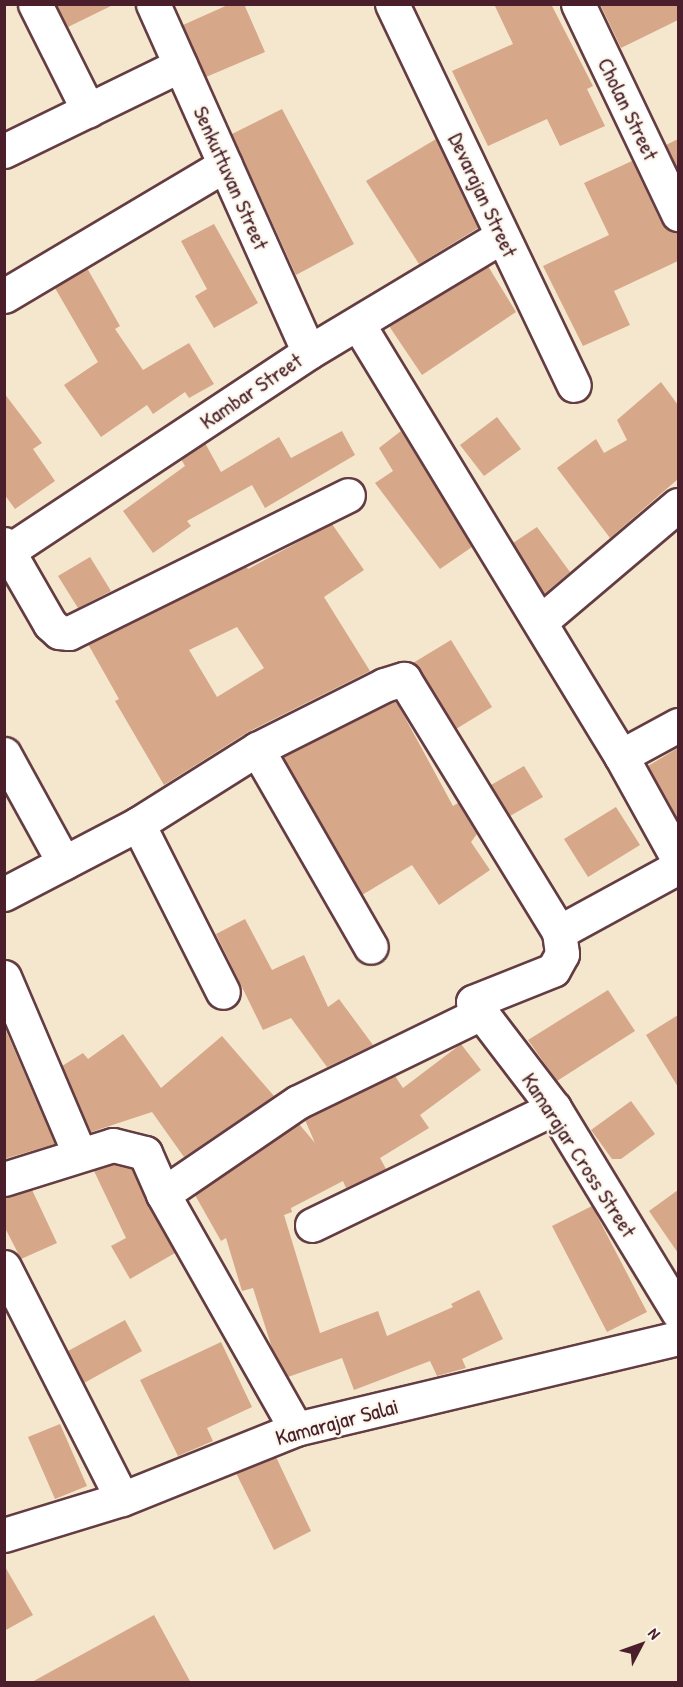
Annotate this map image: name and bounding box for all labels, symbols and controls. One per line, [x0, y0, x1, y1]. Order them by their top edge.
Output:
street label: Cholan Street [592, 53, 664, 165]
street label: Senkuttuvan Street [188, 102, 274, 254]
street label: Devarajan Street [443, 129, 523, 261]
street label: Kambar Street [195, 347, 307, 435]
street label: Kamarajar Cross Street [516, 1068, 642, 1242]
street label: Kamarajar Salai [273, 1393, 401, 1451]
north arrow [611, 1615, 671, 1675]
text: N [643, 1623, 666, 1644]

